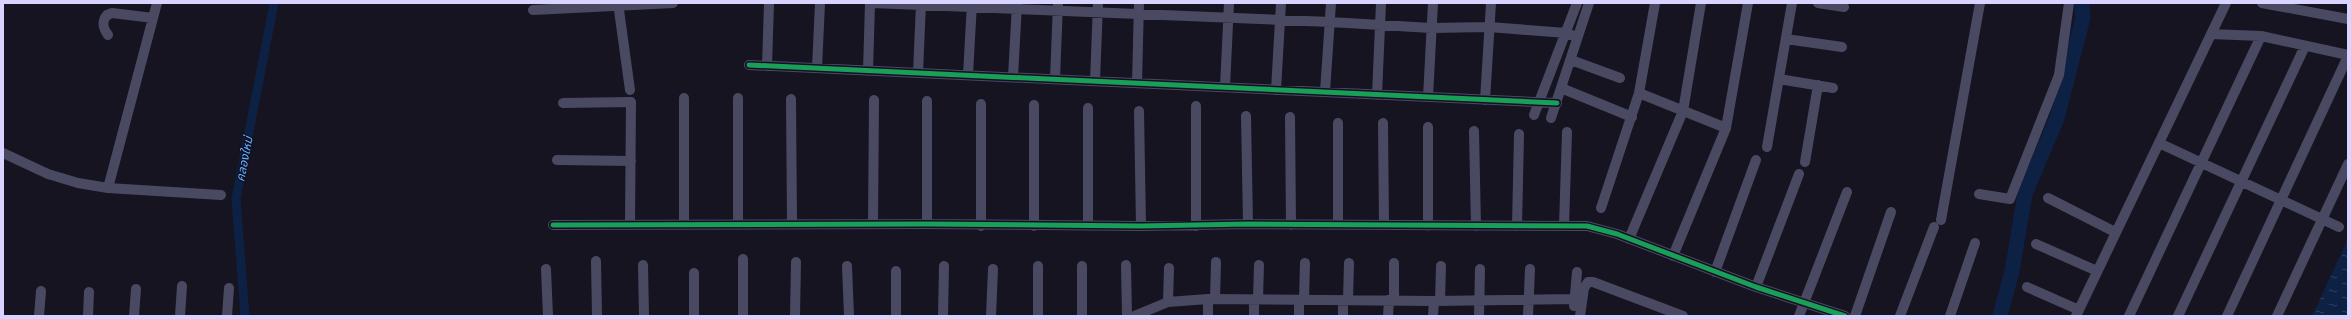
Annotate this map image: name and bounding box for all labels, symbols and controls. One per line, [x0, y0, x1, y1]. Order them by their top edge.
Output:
water label: คลองใหม่ [232, 133, 256, 183]

